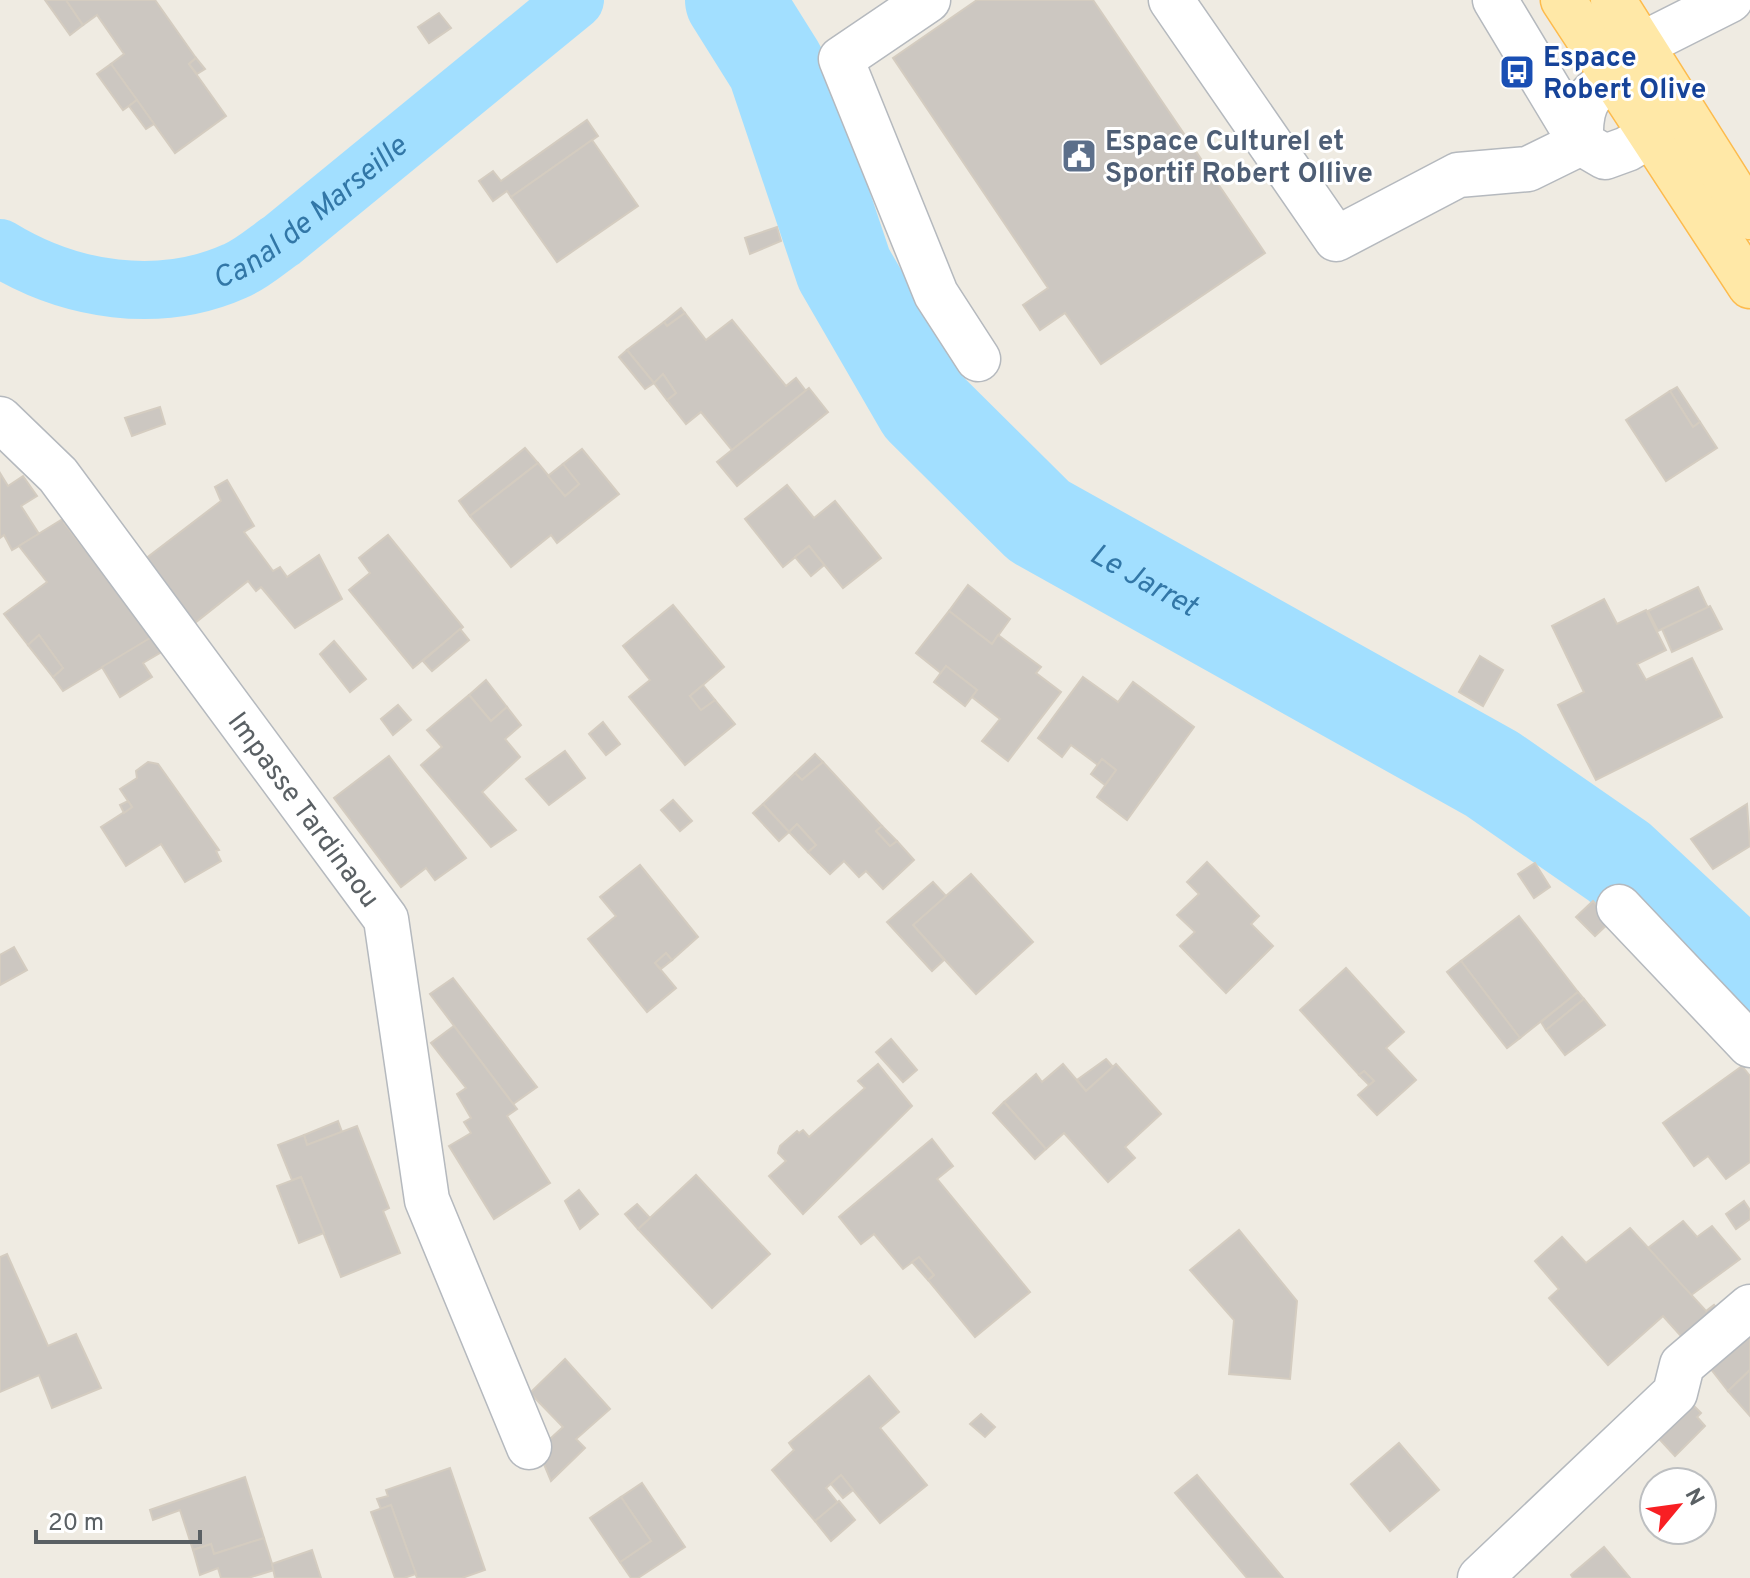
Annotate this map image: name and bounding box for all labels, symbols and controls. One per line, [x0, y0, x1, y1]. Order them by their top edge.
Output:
place label: Espace Robert Olive [1543, 41, 1706, 109]
bus stop icon: Espace Robert Olive [1498, 53, 1536, 91]
place label: Espace Culturel et Sportif Robert Ollive [1105, 125, 1373, 193]
water label: Canal de Marseille [208, 129, 416, 299]
public building icon: Espace Culturel et Sportif Robert Ollive [1060, 137, 1098, 175]
water label: Le Jarret [1083, 537, 1204, 627]
street label: Impasse Tardinaou [218, 706, 387, 916]
north arrow [1638, 1466, 1718, 1546]
text: N [1678, 1484, 1709, 1511]
scale bar [36, 1494, 200, 1544]
text: 20 m [48, 1509, 104, 1539]

